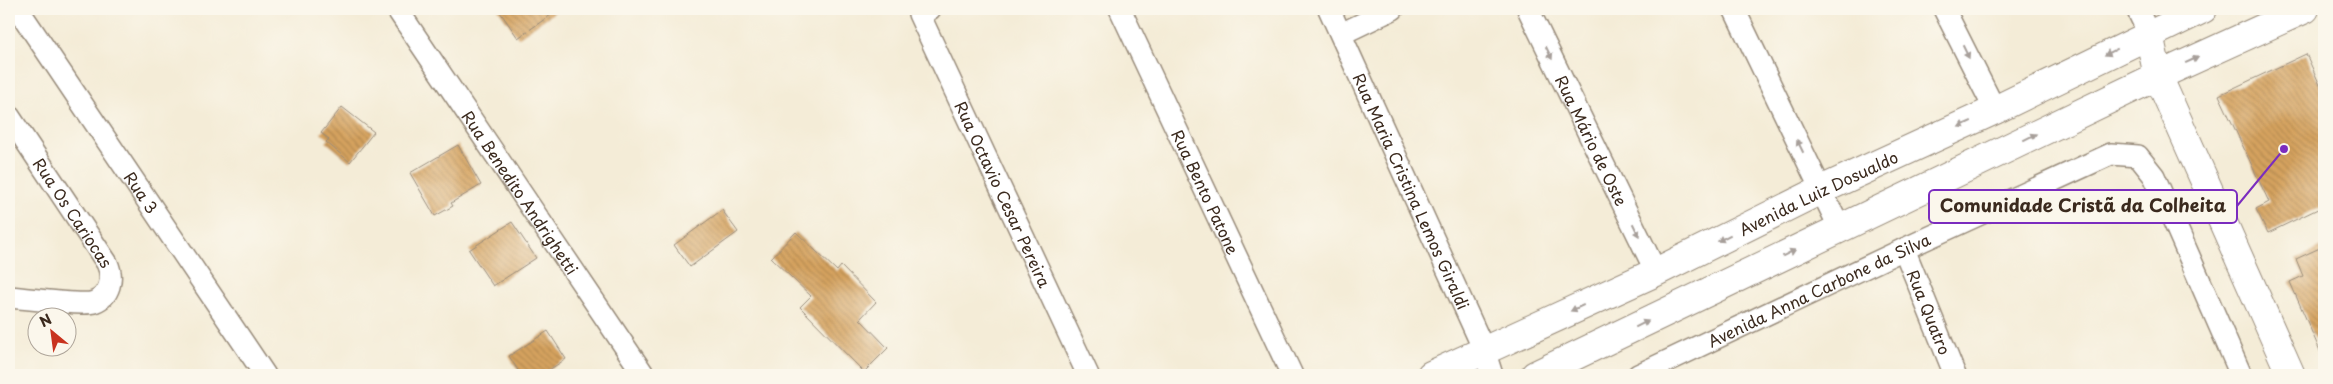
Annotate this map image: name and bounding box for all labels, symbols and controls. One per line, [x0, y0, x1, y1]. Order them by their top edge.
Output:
one-way arrow [1545, 45, 1554, 60]
one-way arrow [1962, 45, 1970, 60]
one-way arrow [2104, 48, 2119, 56]
one-way arrow [2185, 56, 2199, 64]
street label: Rua Maria Cristina Lemos Giraldi [1348, 69, 1476, 313]
street label: Rua Mário de Oste [1550, 71, 1634, 210]
street label: Rua Octavio Cesar Pereira [949, 97, 1057, 291]
street label: Rua Benedito Andrighetti [457, 105, 585, 279]
one-way arrow [1958, 120, 1972, 128]
street label: Rua Bento Patone [1166, 125, 1246, 258]
one-way arrow [2023, 133, 2037, 141]
one-way arrow [1795, 139, 1803, 153]
street label: Avenida Luiz Dosualdo [1735, 144, 1902, 241]
street label: Rua Os Cariocas [28, 153, 119, 272]
street label: Rua 3 [119, 166, 164, 218]
callout: Comunidade Cristã da Colheita [1929, 190, 2237, 223]
text: Comunidade Cristã da Colheita [1940, 191, 2227, 218]
one-way arrow [1632, 223, 1640, 237]
street label: Avenida Anna Carbone da Silva [1703, 227, 1934, 352]
one-way arrow [1717, 234, 1731, 242]
one-way arrow [1782, 249, 1796, 257]
street label: Rua Quatro [1902, 266, 1957, 358]
one-way arrow [1570, 304, 1584, 312]
north arrow [28, 306, 78, 356]
text: N [36, 308, 55, 332]
one-way arrow [1635, 320, 1649, 328]

